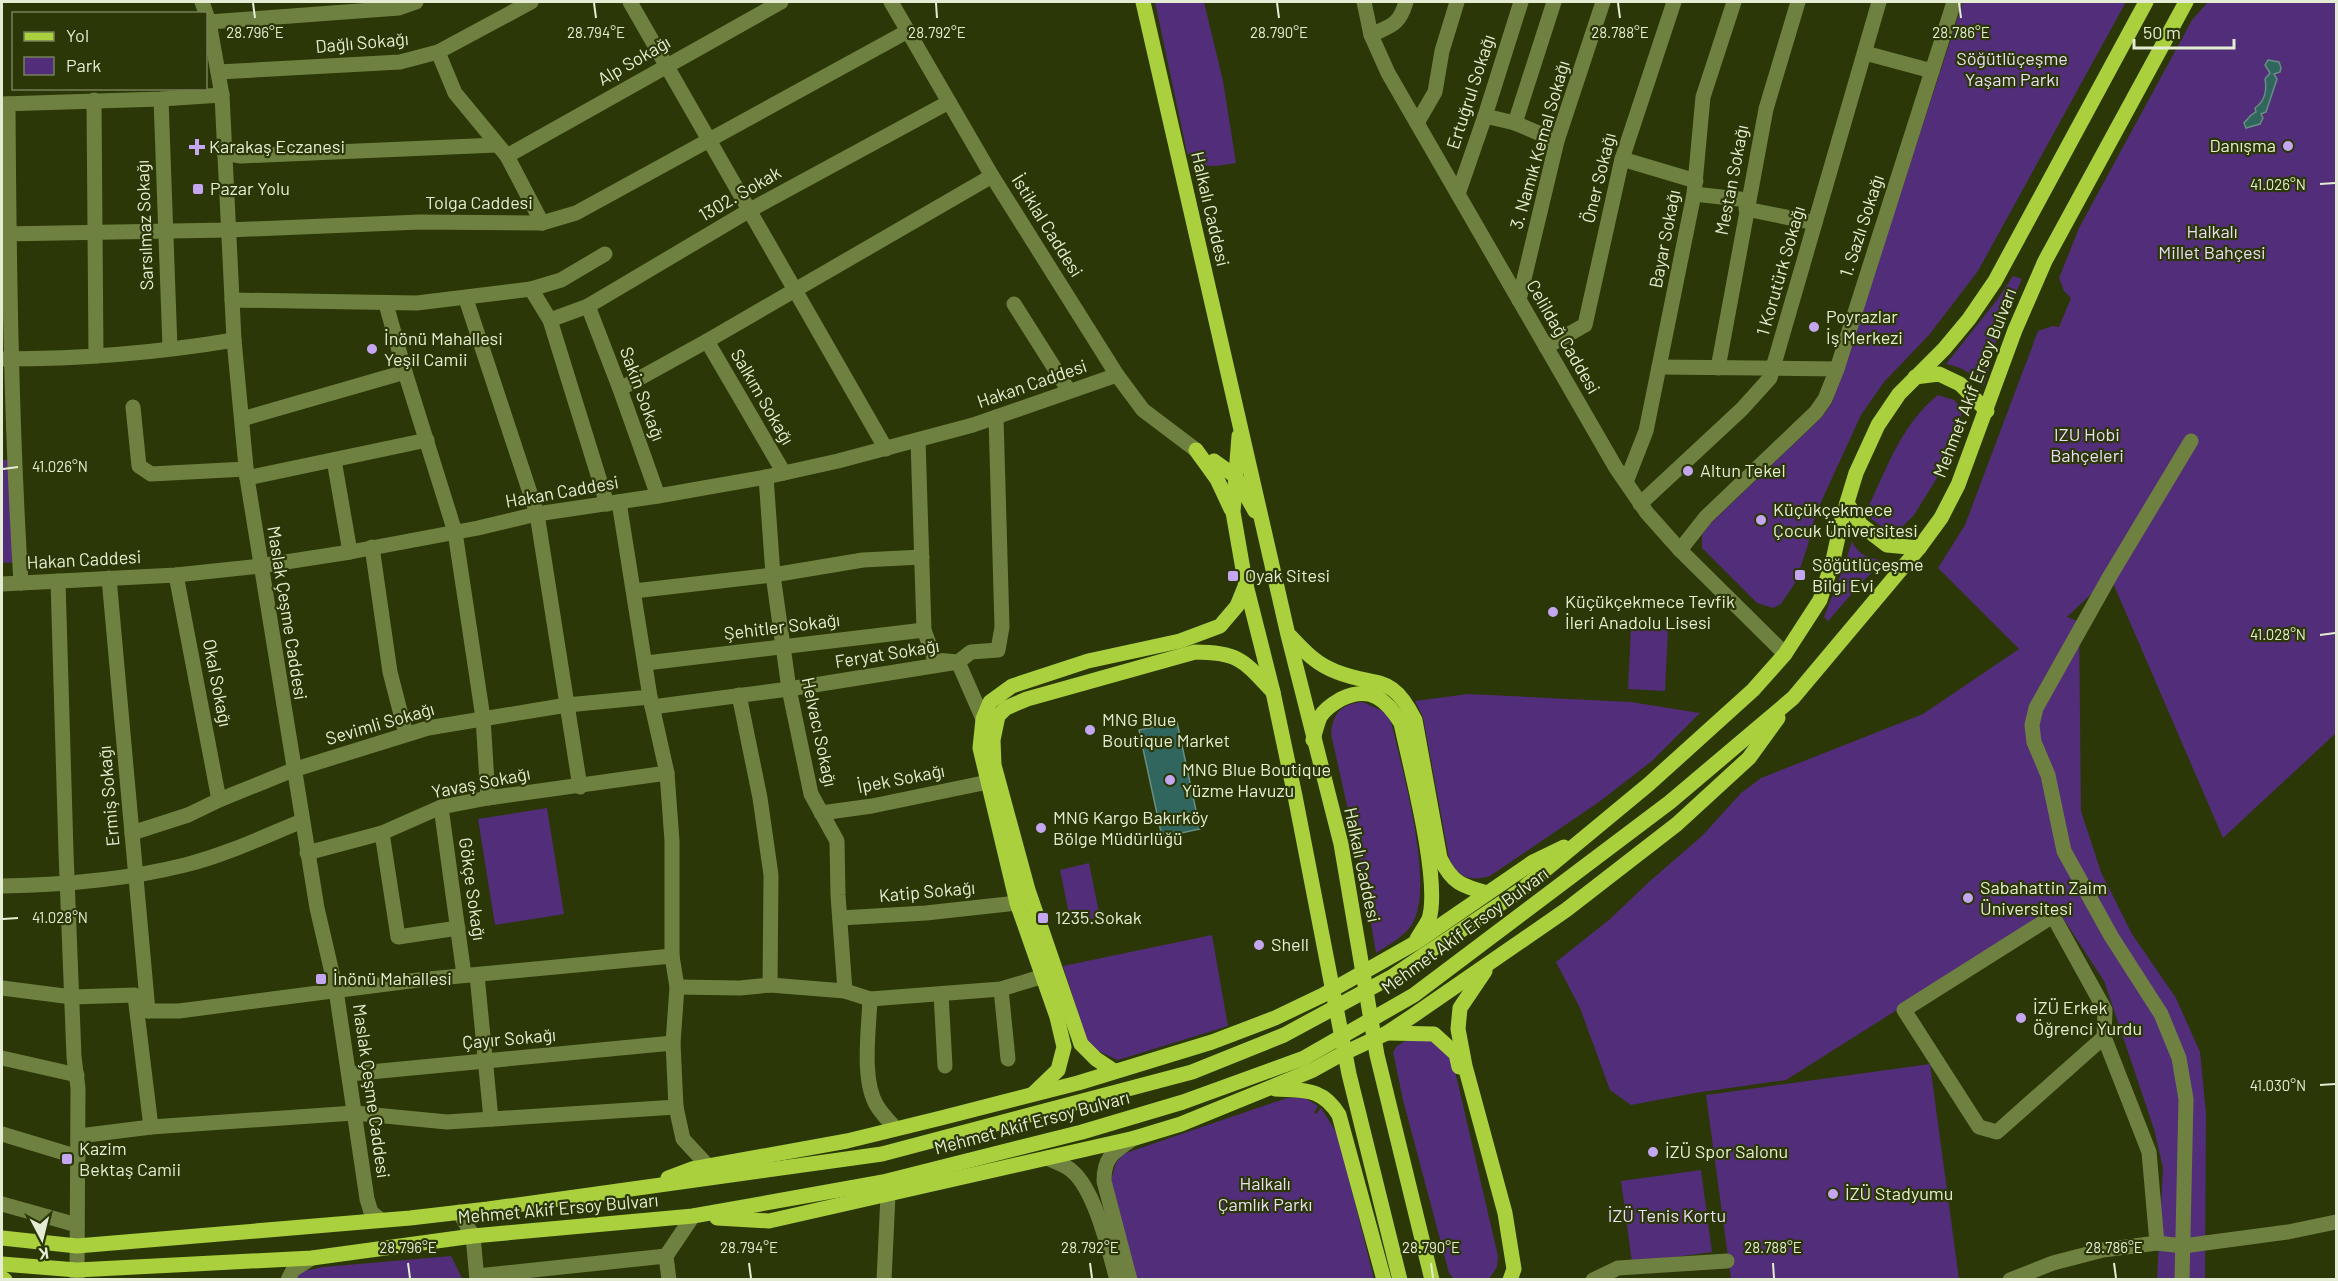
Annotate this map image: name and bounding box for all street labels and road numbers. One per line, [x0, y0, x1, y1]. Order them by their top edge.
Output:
street label: Dağlı Sokağı [315, 27, 409, 57]
street label: Alp Sokağı [593, 30, 674, 90]
street label: Ertuğrul Sokağı [1441, 32, 1499, 152]
street label: 3. Namık Kemal Sokağı [1504, 58, 1574, 232]
street label: Mestan Sokağı [1710, 123, 1752, 237]
street label: Öner Sokağı [1576, 130, 1620, 225]
street label: Halkalı Caddesi [1187, 149, 1235, 268]
street label: Sarsılmaz Sokağı [131, 160, 157, 291]
street label: 1302. Sokak [694, 161, 785, 226]
street label: İstiklal Caddesi [1008, 170, 1088, 281]
street label: 1. Sazlı Sokağı [1834, 172, 1888, 279]
street label: Bayar Sokağı [1644, 188, 1684, 290]
street label: Tolga Caddesi [425, 191, 533, 213]
street label: 1 Korutürk Sokağı [1751, 203, 1809, 338]
street label: Celildağ Caddesi [1522, 276, 1605, 397]
street label: Mehmet Akif Ersoy Bulvarı [1928, 285, 2020, 481]
street label: Sakin Sokağı [616, 344, 670, 444]
street label: Salkım Sokağı [727, 345, 799, 448]
street label: Hakan Caddesi [974, 354, 1089, 412]
street label: Hakan Caddesi [503, 470, 620, 512]
street label: Maslak Çeşme Caddesi [263, 524, 313, 701]
street label: Hakan Caddesi [26, 545, 142, 573]
street label: Şehitler Sokağı [723, 608, 841, 644]
street label: Feryat Sokağı [833, 634, 941, 672]
street label: Okal Sokağı [199, 637, 237, 728]
street label: Helvacı Sokağı [798, 675, 842, 789]
street label: Sevimli Sokağı [323, 697, 437, 749]
street label: Ermiş Sokağı [93, 745, 123, 847]
street label: İpek Sokağı [855, 759, 946, 797]
street label: Yavaş Sokağı [430, 762, 532, 802]
street label: Halkalı Caddesi [1340, 805, 1386, 924]
street label: Gökçe Sokağı [455, 836, 491, 942]
street label: Mehmet Akif Ersoy Bulvarı [1377, 862, 1552, 998]
street label: Katip Sokağı [878, 876, 976, 906]
street label: Maslak Çeşme Caddesi [349, 1002, 395, 1180]
street label: Çayır Sokağı [461, 1023, 557, 1053]
street label: Mehmet Akif Ersoy Bulvarı [932, 1085, 1132, 1159]
street label: Mehmet Akif Ersoy Bulvarı [457, 1188, 659, 1228]

